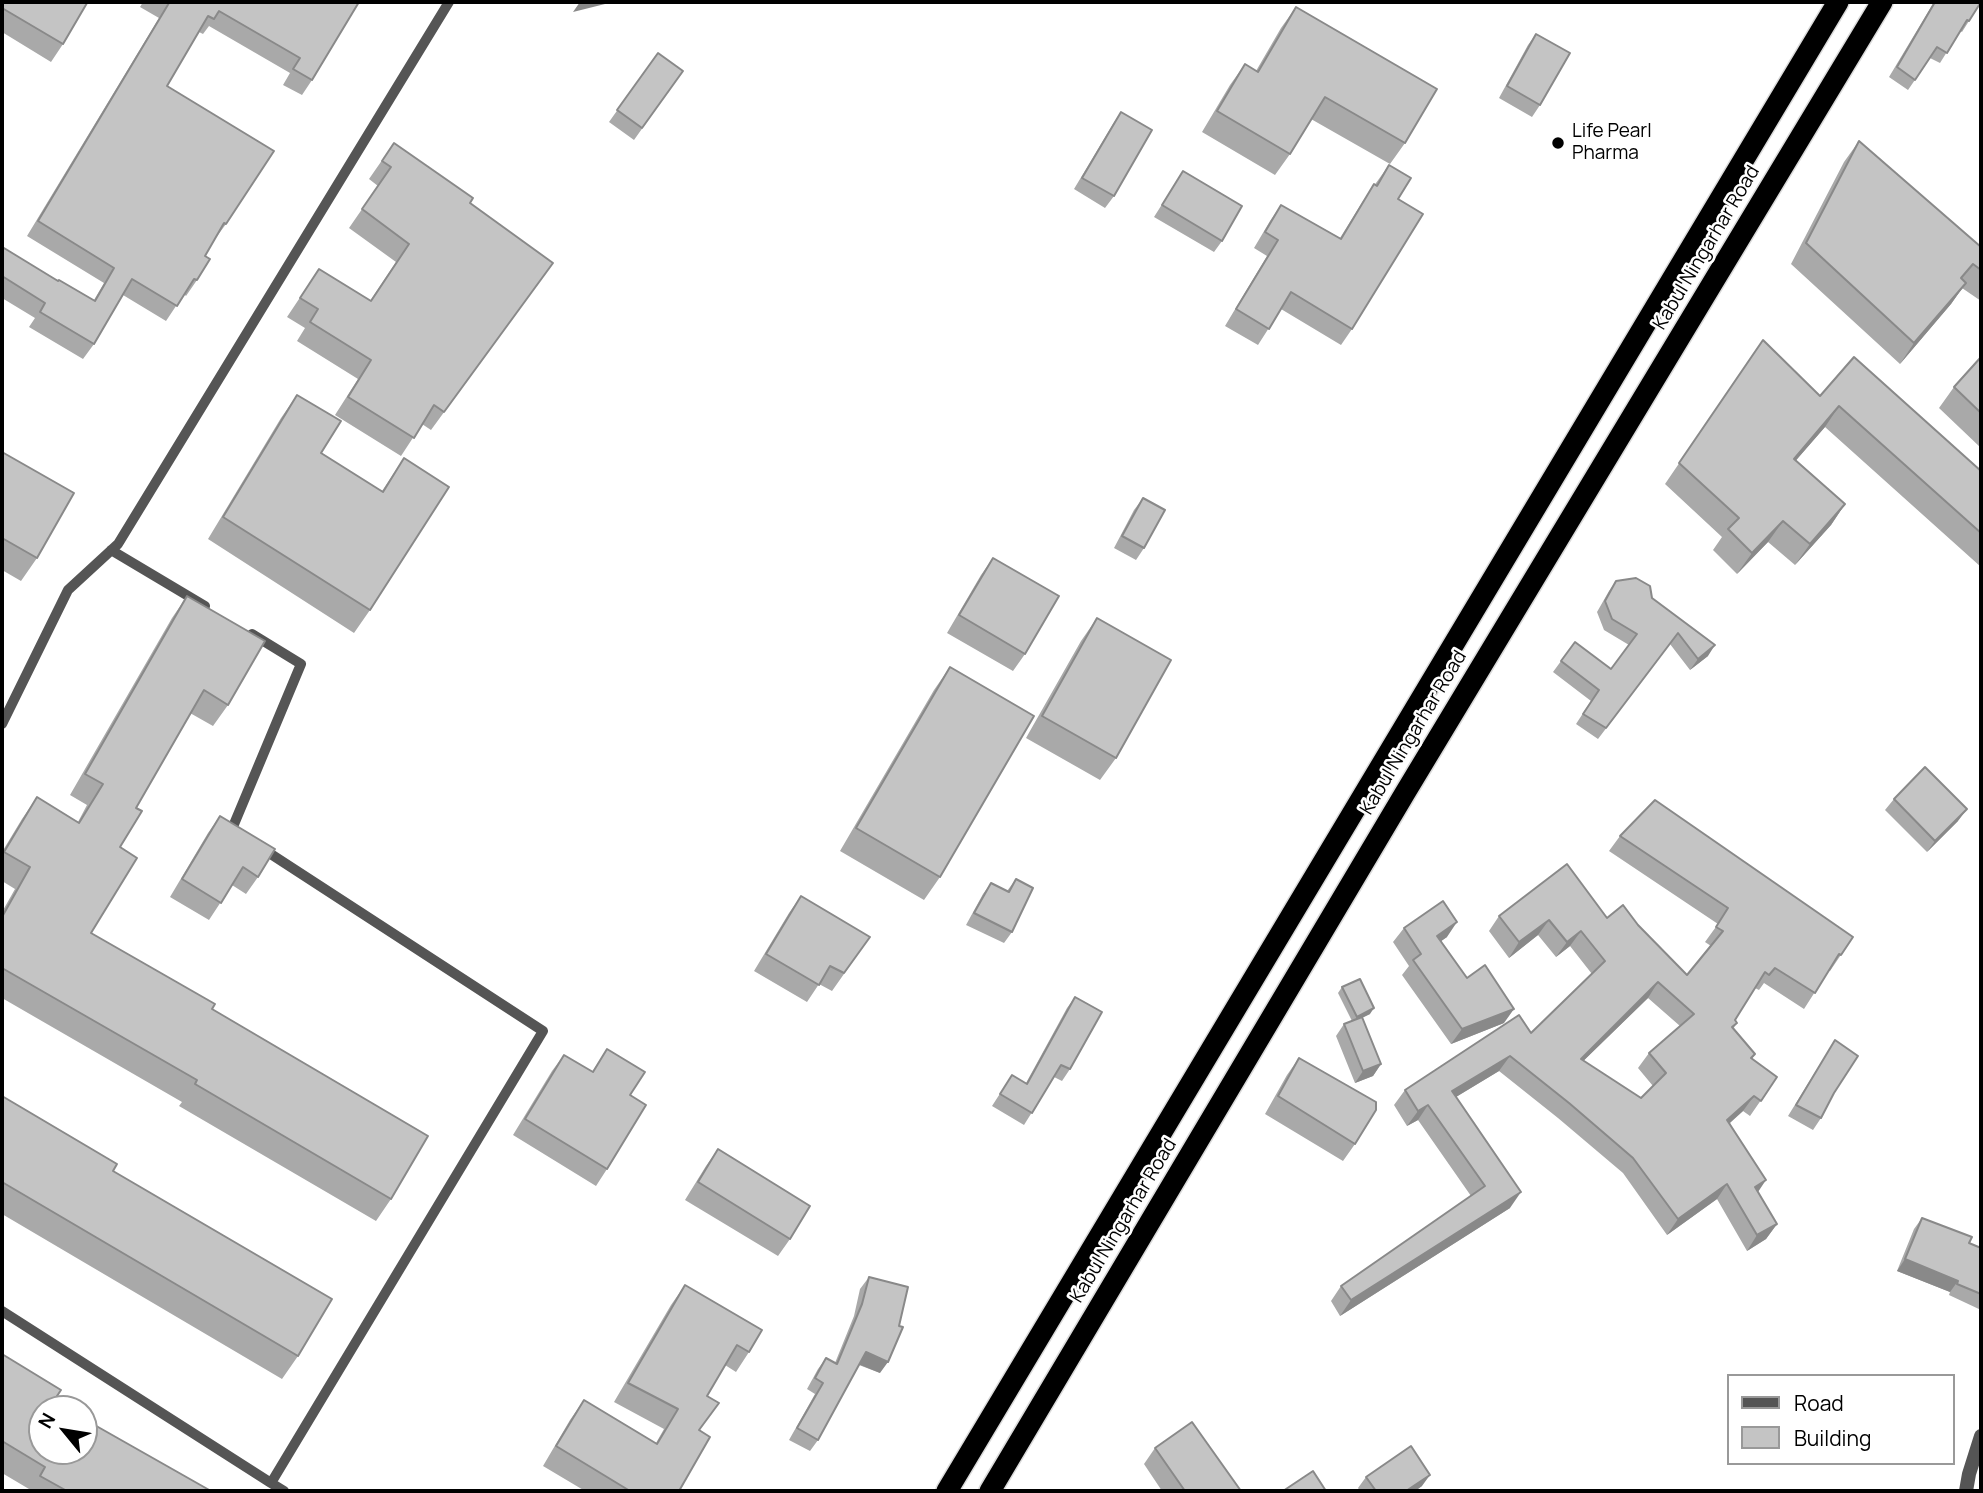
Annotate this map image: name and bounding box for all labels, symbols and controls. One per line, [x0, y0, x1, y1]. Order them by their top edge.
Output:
place label: Life Pearl Pharma [1572, 121, 1652, 165]
marker: Life Pearl Pharma [1550, 135, 1566, 151]
street label: Kabul Ningarhar Road [1649, 162, 1765, 334]
street label: Kabul Ningarhar Road [1356, 647, 1472, 819]
street label: Kabul Ningarhar Road [1066, 1135, 1182, 1307]
legend [1728, 1374, 1955, 1465]
text: Road [1794, 1389, 1844, 1417]
north arrow [28, 1395, 98, 1465]
text: N [32, 1408, 61, 1433]
text: Building [1794, 1424, 1871, 1452]

